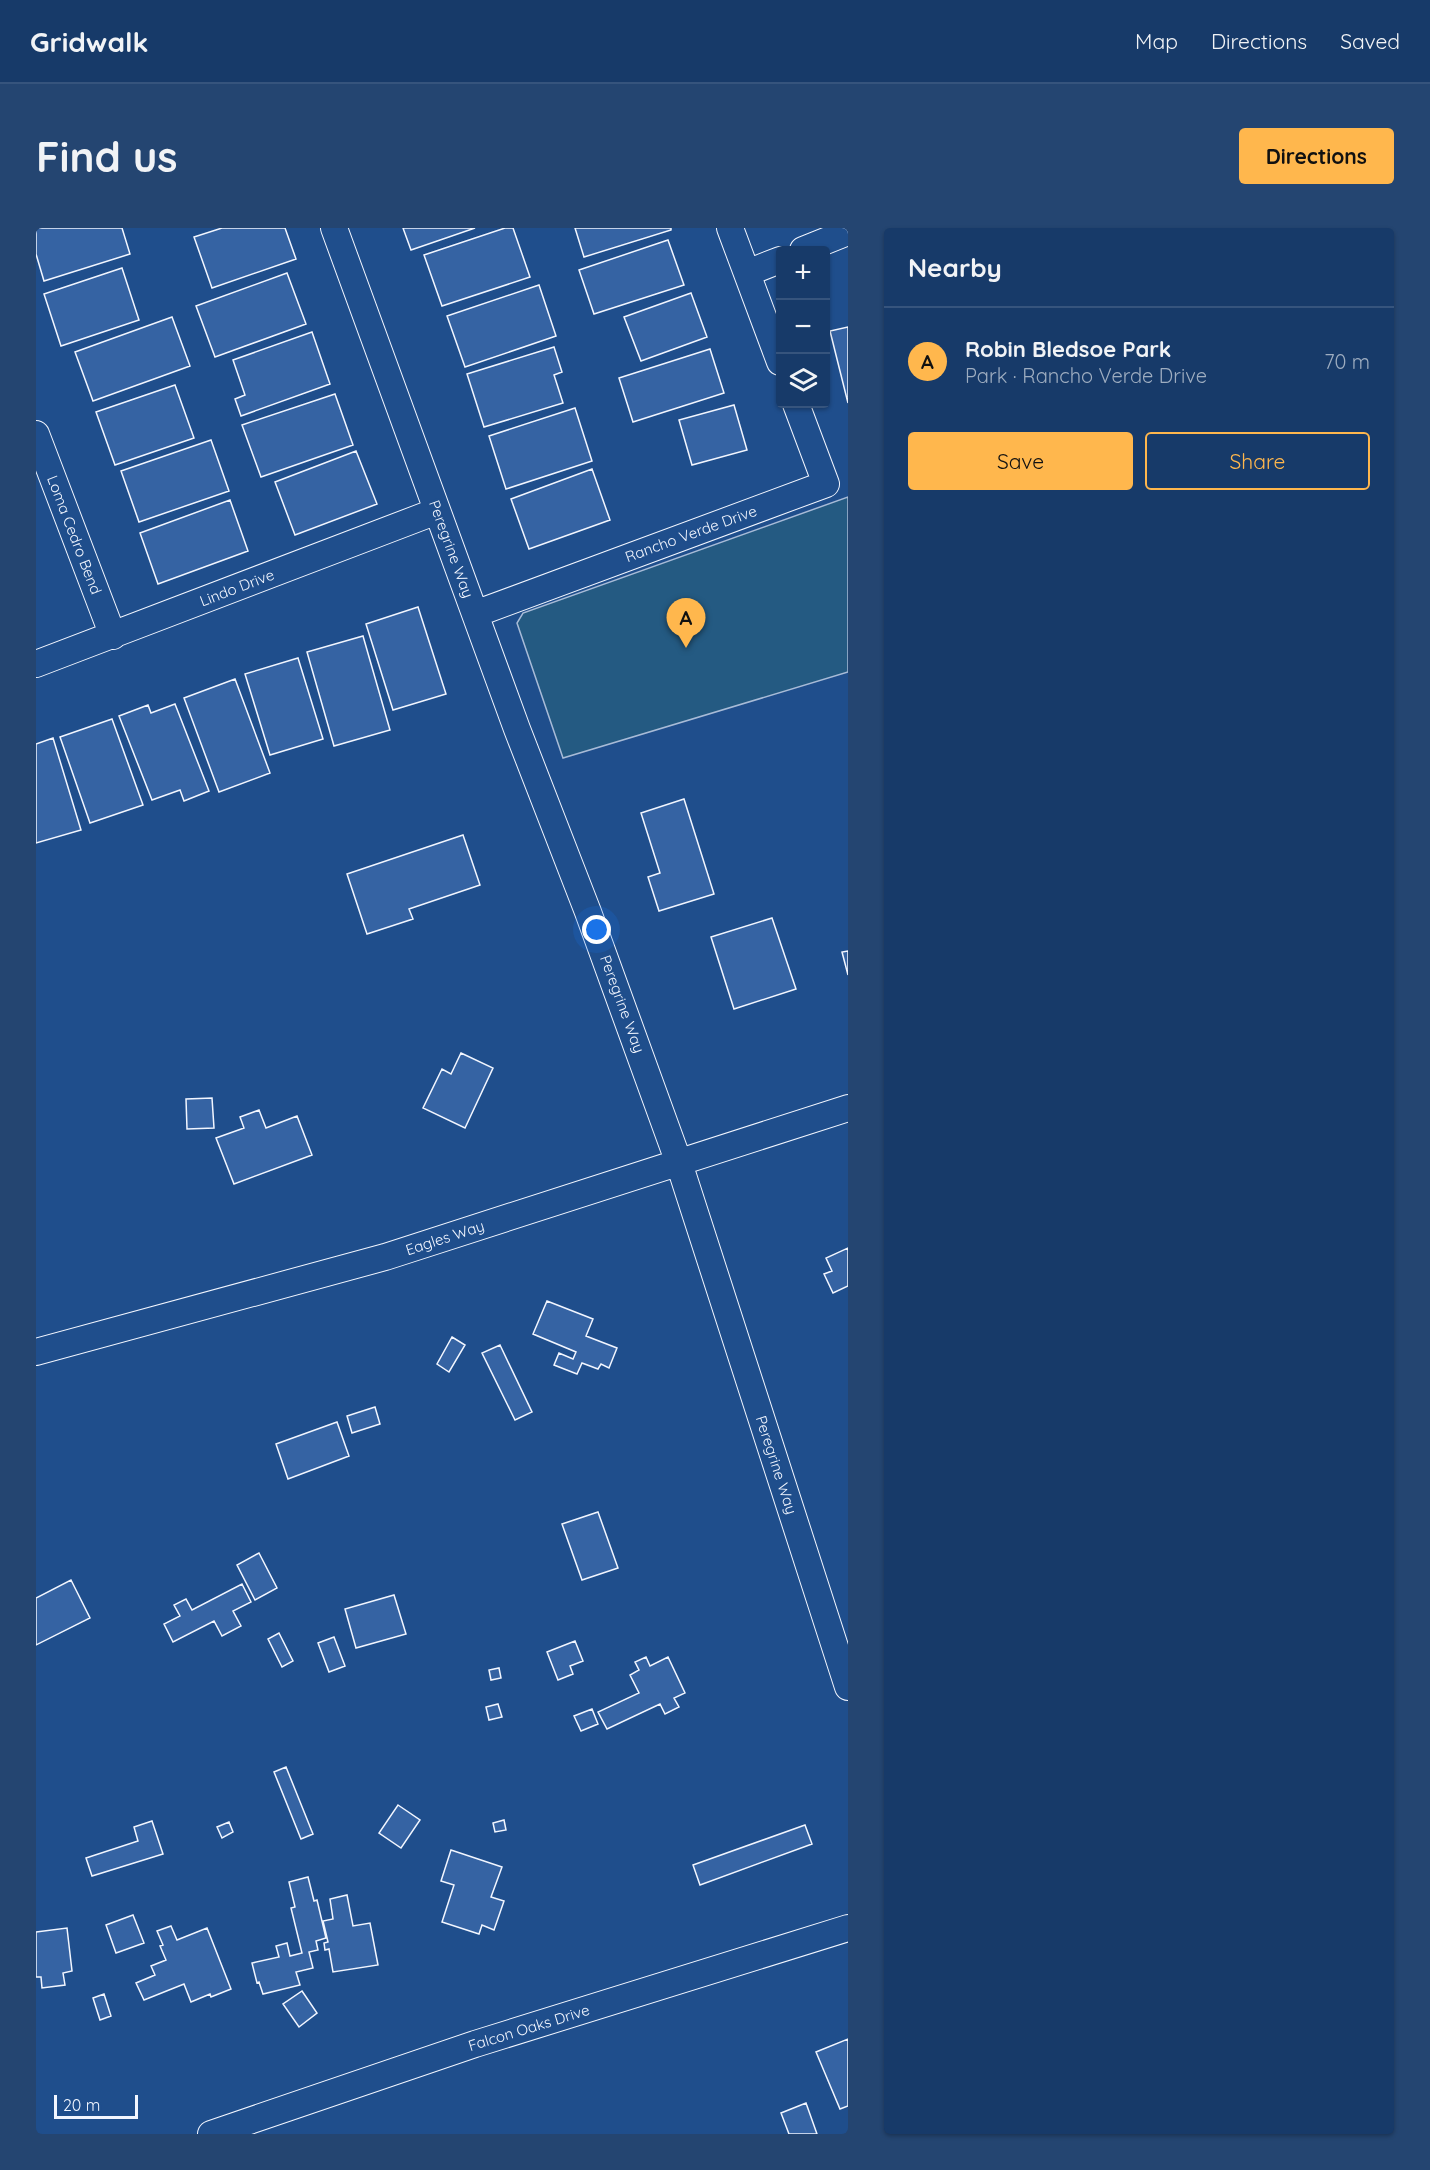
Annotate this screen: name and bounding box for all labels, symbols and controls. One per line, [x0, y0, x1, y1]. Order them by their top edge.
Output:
text: Gridwalk [30, 24, 149, 59]
text: Map [1135, 28, 1178, 54]
text: Directions [1211, 28, 1307, 54]
text: Saved [1340, 28, 1400, 54]
button: Directions [1239, 128, 1394, 184]
text: Find us [36, 130, 178, 183]
map controls [776, 246, 830, 408]
button: + [776, 246, 830, 300]
text: Nearby [908, 251, 1002, 284]
button: − [776, 300, 830, 354]
text: Robin Bledsoe Park [965, 335, 1171, 363]
text: A [921, 349, 934, 374]
text: 70 m [1324, 349, 1370, 374]
button: layers [776, 354, 830, 408]
text: Park · Rancho Verde Drive [965, 363, 1207, 388]
button: Save [908, 432, 1133, 490]
button: Share [1145, 432, 1370, 490]
street label: Loma Cedro Bend [43, 473, 106, 597]
street label: Peregrine Way [425, 497, 478, 600]
street label: Rancho Verde Drive [622, 501, 759, 566]
street label: Lindo Drive [197, 565, 277, 610]
pin: A [666, 598, 706, 648]
your location [582, 915, 611, 944]
street label: Peregrine Way [596, 952, 649, 1055]
street label: Eagles Way [403, 1216, 487, 1259]
street label: Peregrine Way [752, 1413, 801, 1517]
street label: Falcon Oaks Drive [466, 2000, 592, 2055]
scale bar [54, 2092, 138, 2120]
text: 20 m [63, 2095, 100, 2115]

